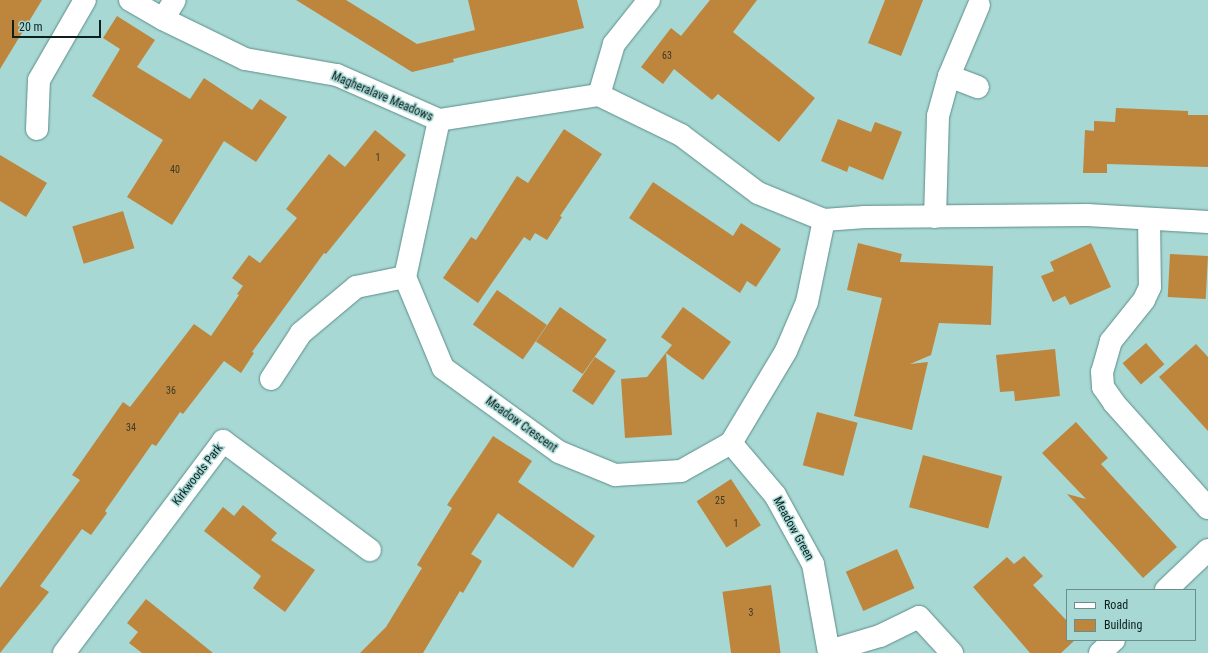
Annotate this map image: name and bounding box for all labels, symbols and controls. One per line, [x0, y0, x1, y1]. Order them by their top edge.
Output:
scale bar [14, 12, 103, 38]
text: 20 m [19, 20, 43, 34]
house number: 63 [662, 50, 672, 62]
street label: Magheralave Meadows [329, 69, 435, 125]
house number: 1 [376, 152, 380, 164]
house number: 40 [170, 164, 180, 176]
house number: 36 [166, 385, 176, 397]
street label: Meadow Crescent [482, 394, 560, 456]
house number: 34 [126, 422, 136, 434]
street label: Kirkwoods Park [170, 441, 226, 509]
house number: 25 [715, 495, 725, 507]
street label: Meadow Green [770, 495, 816, 563]
house number: 1 [734, 518, 738, 530]
legend [1066, 589, 1196, 641]
text: Road [1104, 598, 1128, 612]
house number: 3 [749, 607, 753, 619]
text: Building [1104, 618, 1142, 632]

